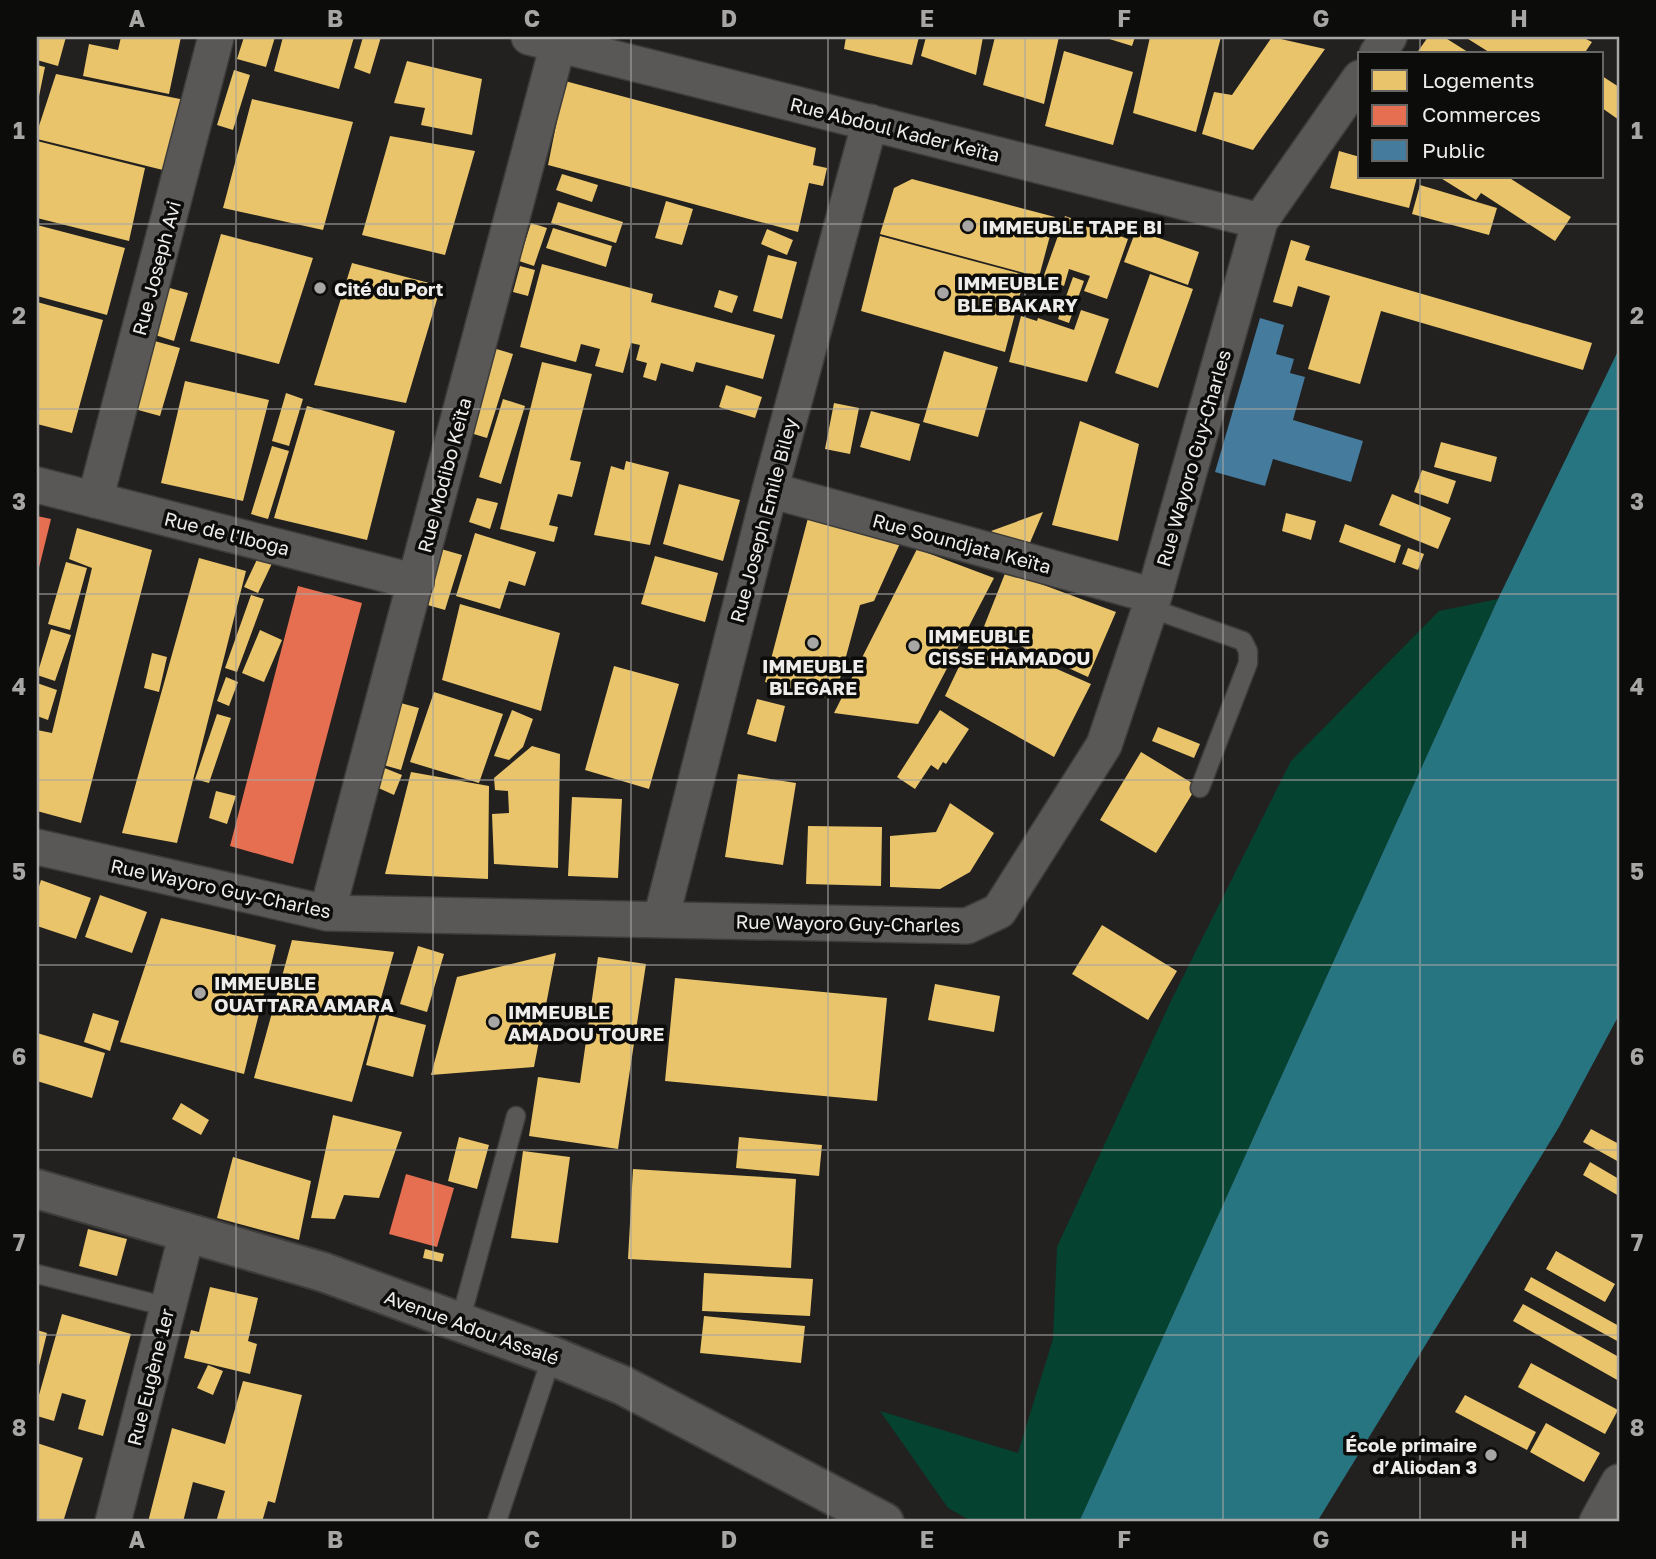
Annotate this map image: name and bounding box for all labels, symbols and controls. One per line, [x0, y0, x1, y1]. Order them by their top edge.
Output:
text: A [129, 4, 146, 32]
text: B [327, 4, 343, 32]
text: C [524, 4, 540, 32]
text: D [721, 4, 737, 32]
text: E [920, 4, 934, 32]
text: F [1117, 4, 1131, 32]
text: G [1313, 4, 1329, 32]
text: H [1510, 4, 1528, 32]
legend [1358, 52, 1604, 178]
text: Logements [1422, 67, 1534, 93]
street label: Rue Abdoul Kader Keïta [788, 92, 1002, 166]
text: Commerces [1422, 101, 1541, 127]
text: 1 [13, 116, 25, 144]
text: 1 [1631, 116, 1643, 144]
text: Public [1422, 137, 1485, 163]
street label: Rue Joseph Avi [127, 198, 185, 338]
place label: IMMEUBLE TAPE BI [982, 215, 1163, 238]
marker: IMMEUBLE TAPE BI [960, 218, 976, 234]
place label: IMMEUBLE BLE BAKARY [957, 271, 1079, 316]
place label: Cité du Port [334, 277, 444, 300]
marker: Cité du Port [312, 280, 328, 296]
marker: IMMEUBLE BLE BAKARY [935, 285, 951, 301]
text: 2 [12, 301, 26, 329]
text: 2 [1630, 301, 1644, 329]
street label: Rue Wayoro Guy-Charles [1151, 347, 1235, 569]
street label: Rue Modibo Keïta [412, 395, 476, 555]
street label: Rue Joseph Emile Biley [725, 415, 802, 625]
text: 3 [12, 487, 26, 515]
text: 3 [1630, 487, 1644, 515]
street label: Rue de l'Iboga [162, 506, 292, 560]
street label: Rue Soundjata Keïta [870, 508, 1054, 578]
place label: IMMEUBLE CISSE HAMADOU [928, 624, 1090, 669]
marker: IMMEUBLE BLEGARE [805, 635, 821, 651]
marker: IMMEUBLE CISSE HAMADOU [906, 638, 922, 654]
place label: IMMEUBLE BLEGARE [762, 654, 864, 699]
text: 4 [12, 672, 26, 700]
text: 4 [1630, 672, 1644, 700]
street label: Rue Wayoro Guy-Charles [109, 853, 333, 923]
text: 5 [12, 857, 26, 885]
text: 5 [1630, 857, 1644, 885]
street label: Rue Wayoro Guy-Charles [735, 910, 961, 936]
place label: IMMEUBLE OUATTARA AMARA [214, 971, 394, 1016]
marker: IMMEUBLE OUATTARA AMARA [192, 985, 208, 1001]
place label: IMMEUBLE AMADOU TOURE [508, 1000, 665, 1045]
marker: IMMEUBLE AMADOU TOURE [486, 1014, 502, 1030]
text: 6 [12, 1042, 26, 1070]
text: 6 [1630, 1042, 1644, 1070]
text: 7 [13, 1228, 25, 1256]
text: 7 [1631, 1228, 1643, 1256]
street label: Avenue Adou Assalé [382, 1285, 562, 1369]
street label: Rue Eugène 1er [122, 1305, 178, 1448]
text: 8 [12, 1413, 26, 1441]
text: 8 [1630, 1413, 1644, 1441]
place label: École primaire d’Aliodan 3 [1345, 1433, 1477, 1478]
marker: École primaire d’Aliodan 3 [1483, 1447, 1499, 1463]
text: A [129, 1525, 146, 1553]
text: B [327, 1525, 343, 1553]
text: C [524, 1525, 540, 1553]
text: D [721, 1525, 737, 1553]
text: E [920, 1525, 934, 1553]
text: F [1117, 1525, 1131, 1553]
text: G [1313, 1525, 1329, 1553]
text: H [1510, 1525, 1528, 1553]

